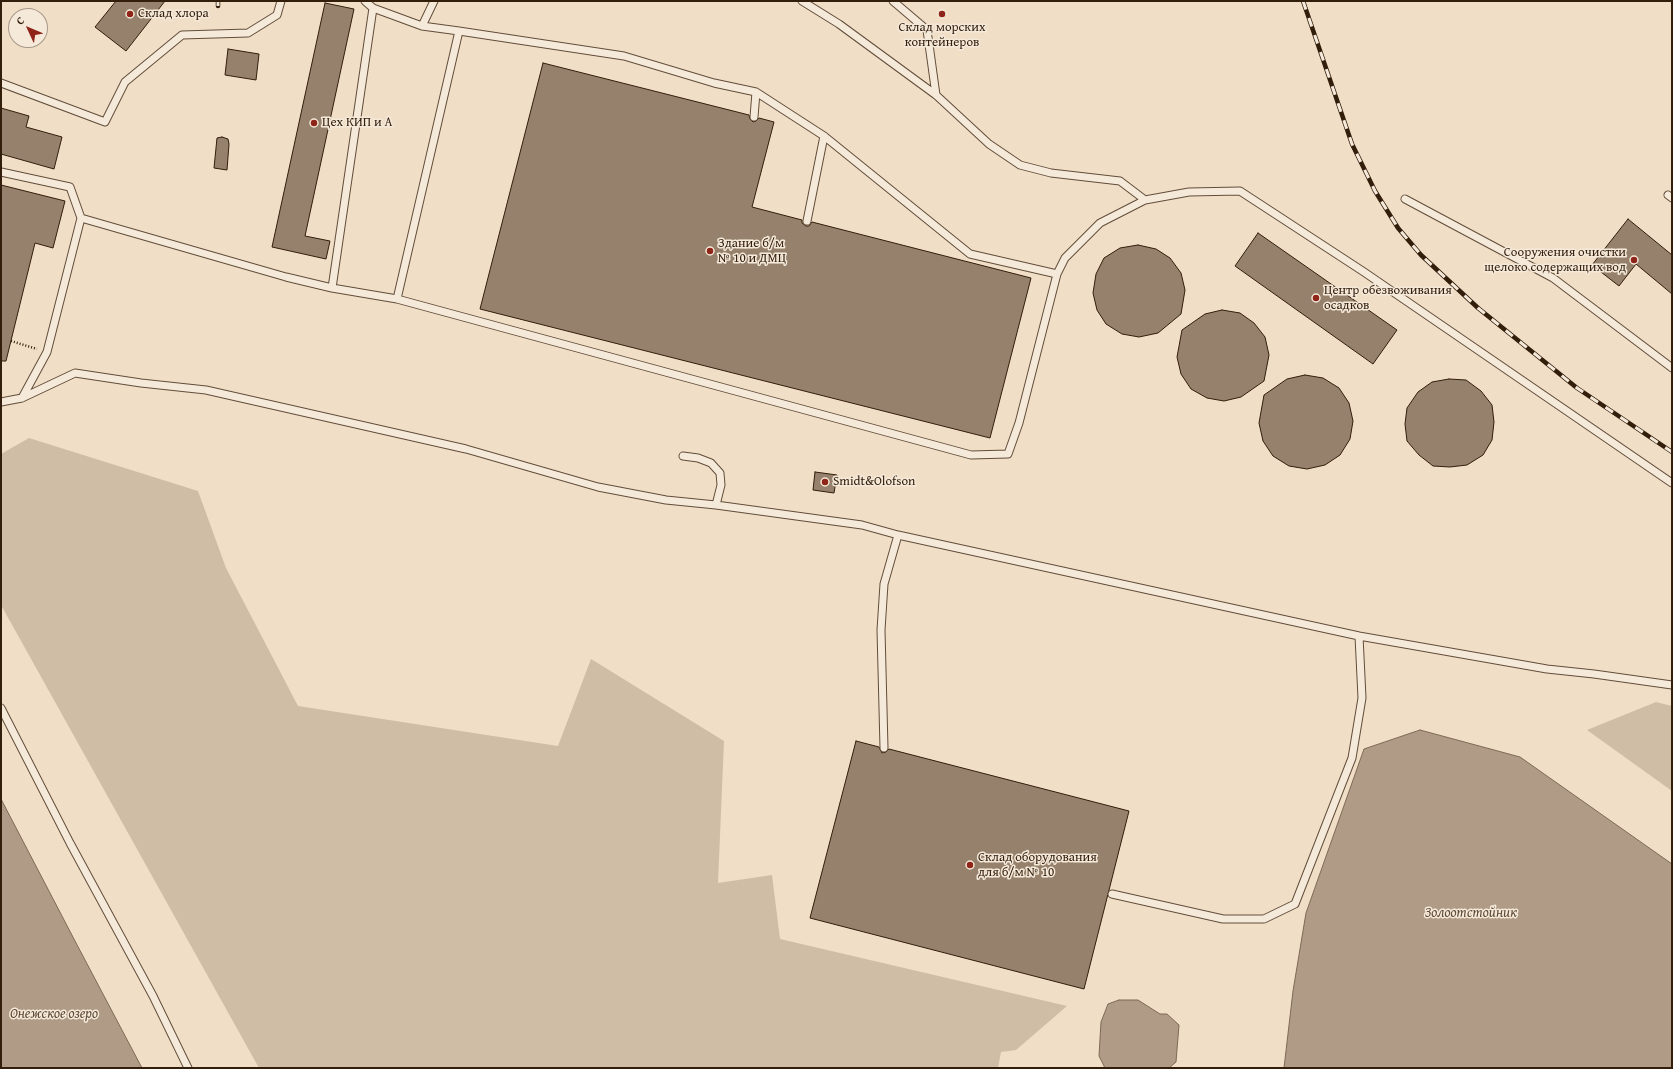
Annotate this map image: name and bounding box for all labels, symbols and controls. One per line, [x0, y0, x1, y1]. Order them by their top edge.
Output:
place label: Склад хлора [138, 6, 209, 22]
north arrow [8, 8, 48, 48]
marker: Склад хлора [125, 9, 135, 19]
marker: Склад морских контейнеров [937, 9, 947, 19]
text: С [12, 13, 28, 28]
place label: Склад морских контейнеров [899, 20, 985, 51]
place label: Цех КИП и А [322, 115, 392, 131]
marker: Цех КИП и А [309, 118, 319, 128]
place label: Здание б/м № 10 и ДМЦ [718, 236, 786, 267]
place label: Сооружения очистки щелоко содержащих вод [1484, 245, 1626, 276]
marker: Здание б/м № 10 и ДМЦ [705, 246, 715, 256]
marker: Сооружения очистки щелоко содержащих вод [1629, 255, 1639, 265]
place label: Центр обезвоживания осадков [1324, 283, 1452, 314]
marker: Центр обезвоживания осадков [1311, 293, 1321, 303]
place label: Smidt&Olofson [833, 474, 915, 490]
marker: Smidt&Olofson [820, 477, 830, 487]
place label: Склад оборудования для б/м № 10 [978, 850, 1097, 881]
marker: Склад оборудования для б/м № 10 [965, 860, 975, 870]
water label: Золоотстойник [1425, 905, 1517, 921]
water label: Онежское озеро [10, 1006, 98, 1022]

